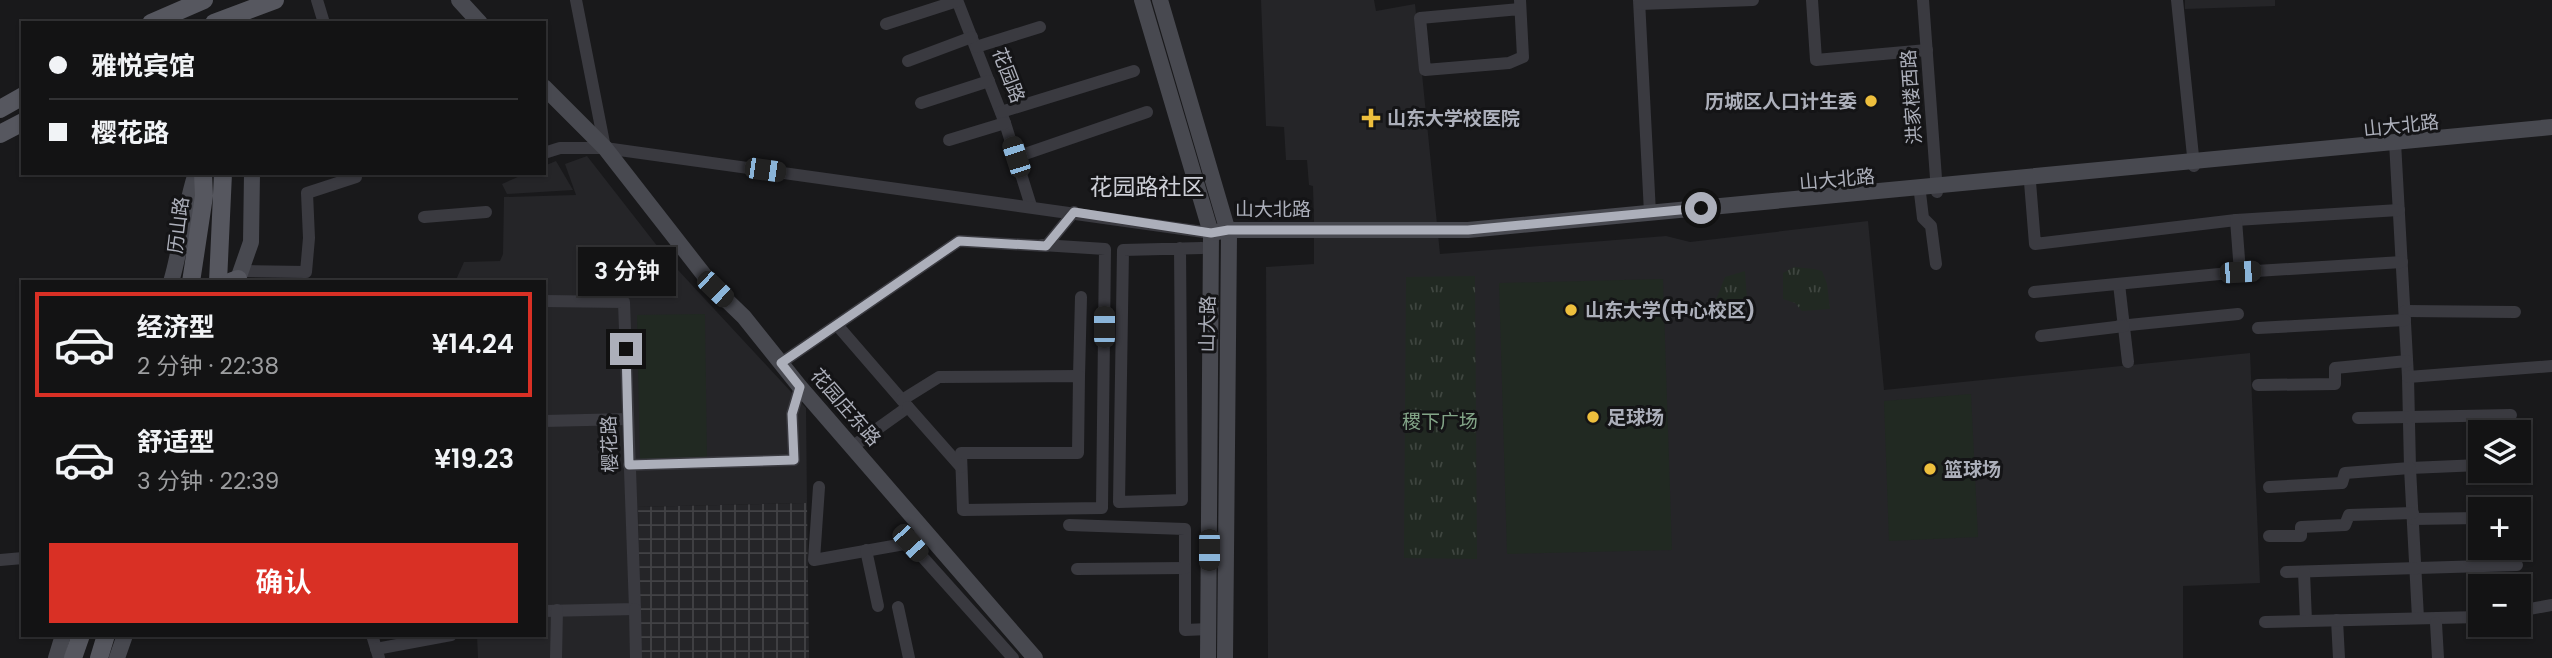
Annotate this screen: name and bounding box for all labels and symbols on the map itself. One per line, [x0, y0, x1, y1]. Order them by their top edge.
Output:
street label: 花园路 [986, 44, 1031, 107]
street label: 洪家楼西路 [1895, 49, 1928, 145]
place label: 历城区人口计生委 [1705, 88, 1857, 115]
marker: 历城区人口计生委 [1863, 93, 1879, 109]
place label: 山东大学校医院 [1387, 105, 1520, 132]
marker: 山东大学校医院 [1361, 108, 1381, 128]
street label: 山大北路 [2362, 108, 2440, 143]
car [1000, 134, 1033, 180]
car [743, 157, 788, 183]
street label: 山大北路 [1798, 163, 1876, 196]
district label: 花园路社区 [1090, 171, 1205, 203]
route start [1685, 192, 1717, 224]
street label: 历山路 [162, 195, 195, 255]
street label: 山大北路 [1235, 196, 1311, 223]
callout: 3 分钟 [577, 247, 675, 296]
car [2219, 260, 2262, 284]
car [693, 267, 738, 311]
street label: 山大路 [1194, 295, 1221, 353]
place label: 山东大学(中心校区) [1585, 297, 1755, 324]
marker: 山东大学(中心校区) [1563, 302, 1579, 318]
car [1094, 306, 1115, 348]
route end [610, 333, 642, 365]
street label: 花园庄东路 [804, 363, 887, 452]
place label: 足球场 [1607, 404, 1664, 431]
park label: 稷下广场 [1402, 408, 1478, 435]
marker: 足球场 [1585, 409, 1601, 425]
street label: 樱花路 [595, 415, 624, 473]
place label: 篮球场 [1944, 456, 2001, 483]
marker: 篮球场 [1922, 461, 1938, 477]
car [889, 520, 932, 566]
car [1199, 529, 1220, 571]

